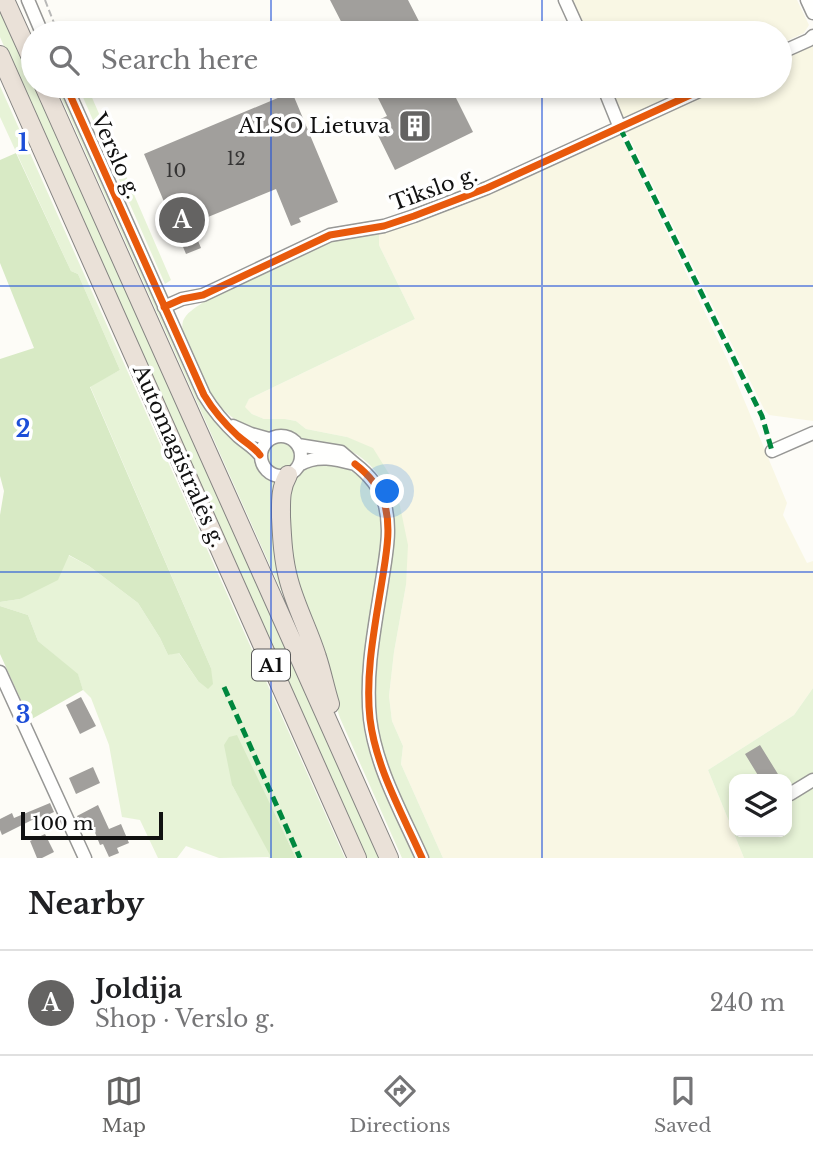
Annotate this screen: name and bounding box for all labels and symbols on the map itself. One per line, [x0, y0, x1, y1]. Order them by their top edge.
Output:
building icon: ALSO Lietuva [396, 107, 434, 145]
street label: Verslo g. [85, 108, 146, 203]
place label: ALSO Lietuva [237, 113, 390, 139]
text: 1 [18, 129, 28, 157]
house number: 12 [226, 148, 246, 170]
house number: 10 [166, 160, 186, 182]
street label: Tikslo g. [387, 161, 481, 217]
pin: A [159, 194, 205, 246]
street label: Automagistralės g. [127, 360, 231, 551]
text: 2 [16, 415, 30, 443]
your location [370, 474, 404, 508]
road number: A1 [252, 650, 290, 680]
text: 3 [16, 701, 30, 729]
scale bar [21, 809, 163, 841]

